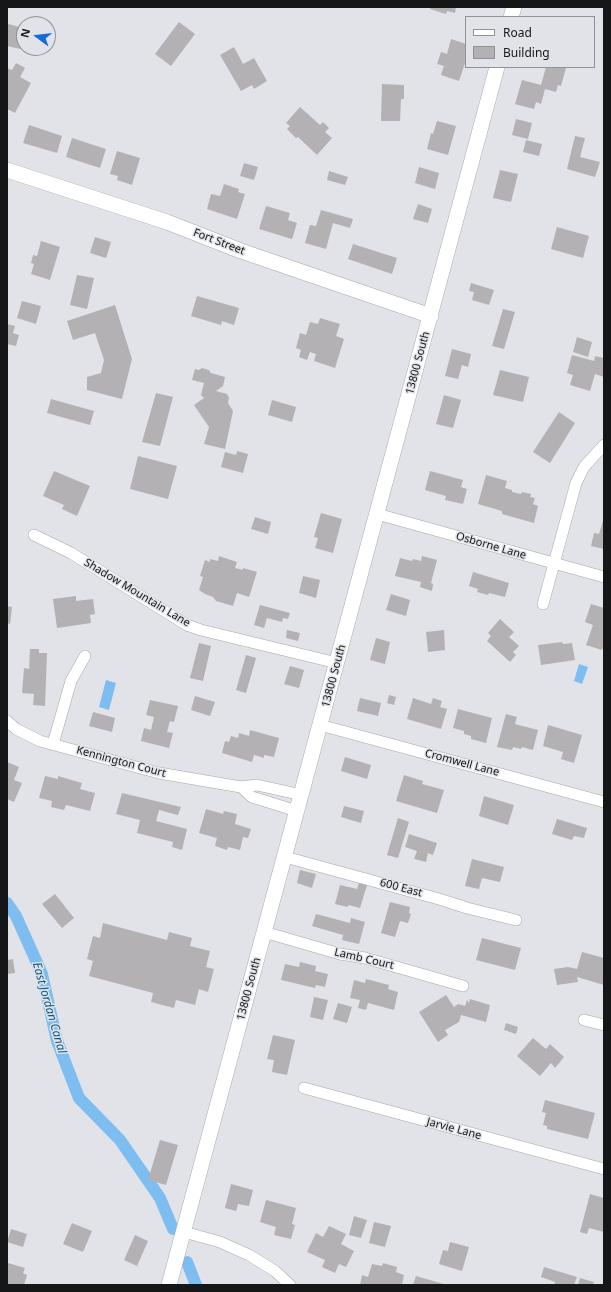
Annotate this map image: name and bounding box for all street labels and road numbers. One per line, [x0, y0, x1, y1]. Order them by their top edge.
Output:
street label: Fort Street [191, 226, 247, 258]
street label: 13800 South [403, 330, 433, 396]
street label: Osborne Lane [454, 530, 528, 562]
street label: Shadow Mountain Lane [82, 556, 192, 630]
street label: 13800 South [319, 643, 349, 709]
street label: Kennington Court [75, 744, 167, 780]
street label: Cromwell Lane [423, 747, 501, 779]
street label: 600 East [378, 876, 424, 900]
street label: Lamb Court [333, 946, 395, 972]
street label: 13800 South [234, 956, 264, 1022]
street label: Jarvie Lane [425, 1115, 483, 1143]

